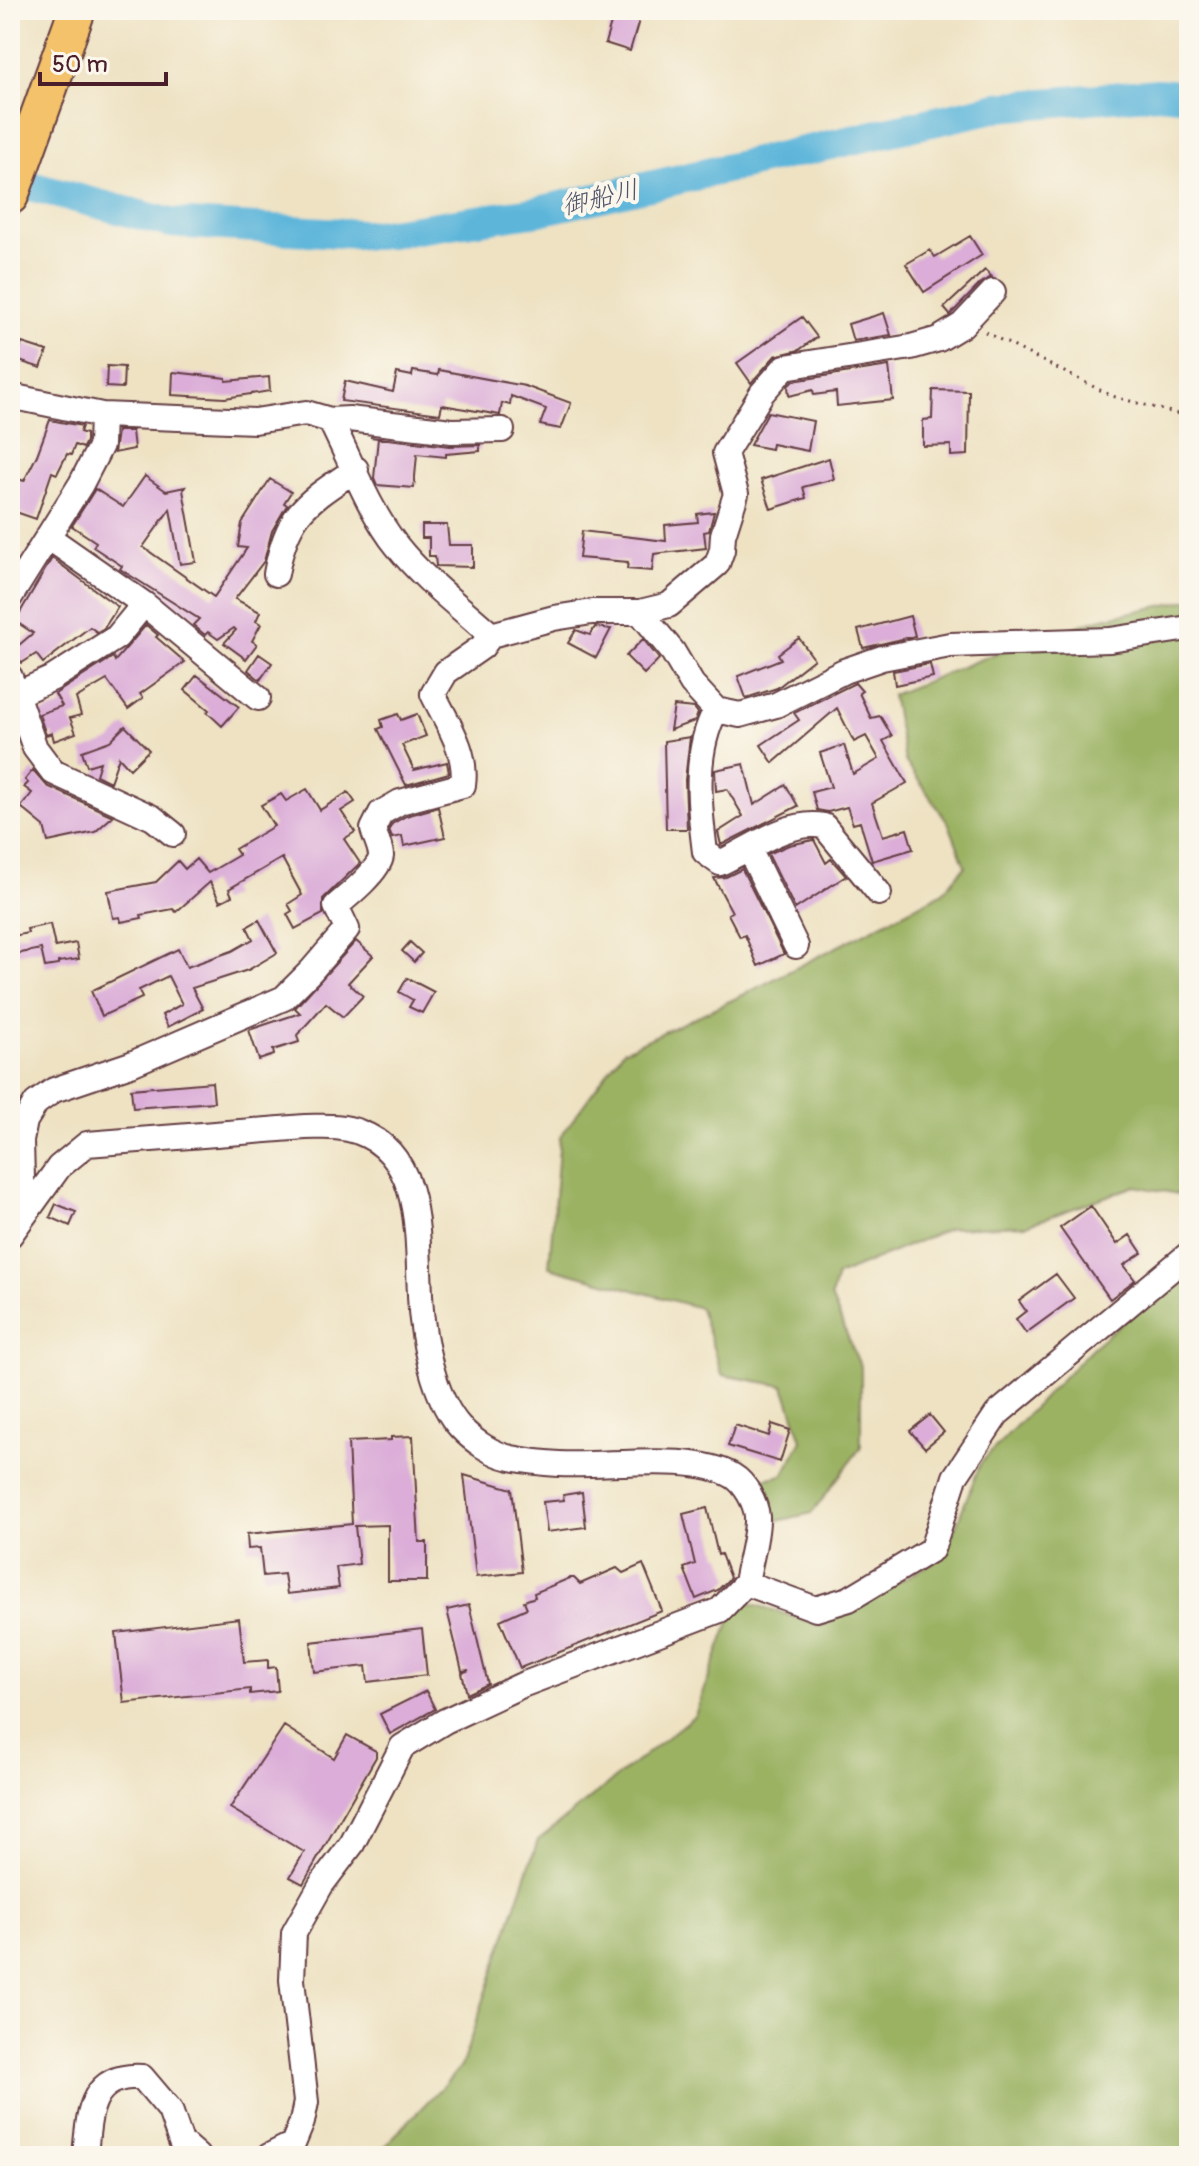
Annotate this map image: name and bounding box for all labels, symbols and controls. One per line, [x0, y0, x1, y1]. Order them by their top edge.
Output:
scale bar [40, 36, 166, 86]
text: 50 m [52, 50, 108, 79]
water label: 御船川 [559, 174, 642, 222]

